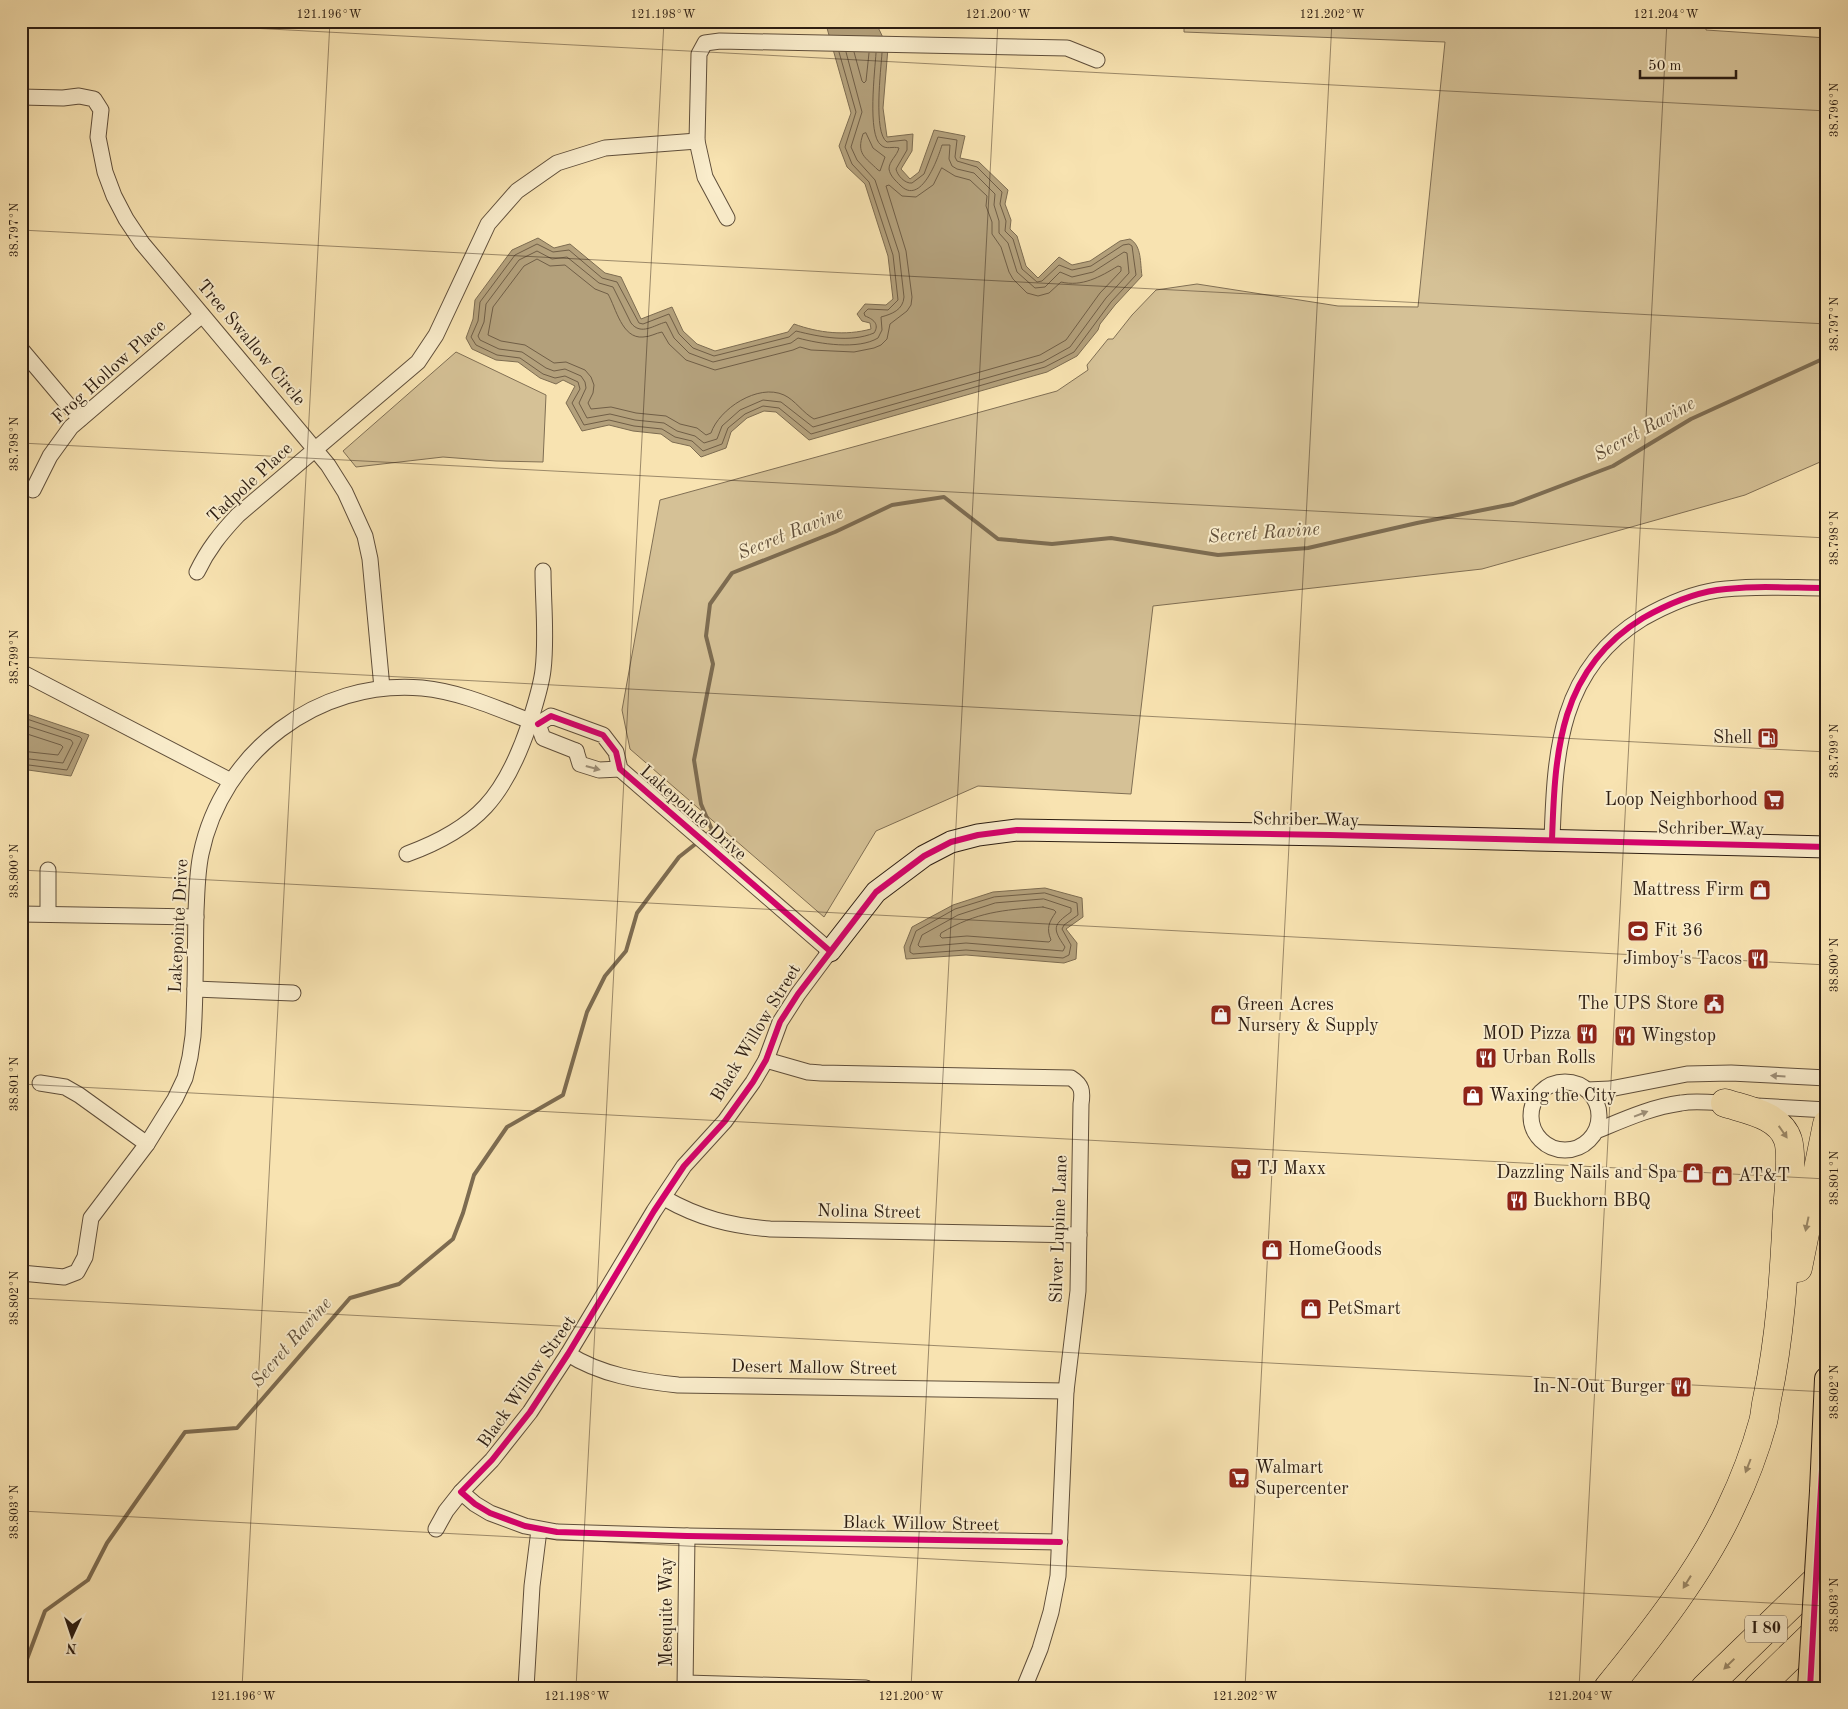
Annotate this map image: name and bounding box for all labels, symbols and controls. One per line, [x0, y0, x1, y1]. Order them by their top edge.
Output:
text: 121.196°W [297, 9, 362, 21]
text: 121.198°W [631, 9, 696, 21]
text: 121.200°W [966, 9, 1031, 21]
text: 121.202°W [1300, 9, 1365, 21]
text: 121.204°W [1634, 9, 1699, 21]
scale bar [1640, 48, 1737, 80]
text: 50 m [1648, 59, 1682, 74]
text: 38.796°N [1829, 83, 1841, 137]
text: 38.797°N [9, 203, 21, 257]
street label: Tree Swallow Circle [193, 277, 309, 409]
text: 38.797°N [1829, 297, 1841, 351]
street label: Frog Hollow Place [49, 317, 169, 427]
water label: Secret Ravine [1591, 394, 1699, 466]
text: 38.798°N [9, 417, 21, 471]
street label: Tadpole Place [204, 439, 296, 527]
water label: Secret Ravine [735, 504, 847, 564]
text: 38.798°N [1829, 511, 1841, 565]
water label: Secret Ravine [1207, 521, 1321, 547]
text: 38.799°N [9, 630, 21, 684]
text: 38.799°N [1829, 724, 1841, 778]
fuel station icon: Shell [1756, 726, 1780, 750]
place label: Shell [1713, 729, 1752, 747]
street label: Lakepointe Drive [636, 762, 750, 864]
one-way arrow [586, 764, 601, 772]
supermarket icon: Loop Neighborhood [1762, 788, 1786, 812]
place label: Loop Neighborhood [1605, 791, 1758, 809]
street label: Schriber Way [1252, 810, 1360, 830]
street label: Schriber Way [1657, 819, 1765, 839]
text: 38.800°N [9, 844, 21, 898]
street label: Lakepointe Drive [166, 858, 192, 994]
shop icon: Mattress Firm [1748, 878, 1772, 902]
place label: Mattress Firm [1632, 881, 1744, 899]
sports icon: Fit 36 [1626, 919, 1650, 943]
place label: Fit 36 [1654, 922, 1703, 940]
text: 38.800°N [1829, 938, 1841, 992]
restaurant icon: Jimboy's Tacos [1746, 947, 1770, 971]
place label: Jimboy's Tacos [1623, 950, 1742, 968]
street label: Black Willow Street [708, 961, 804, 1105]
public building icon: The UPS Store [1702, 992, 1726, 1016]
place label: The UPS Store [1578, 995, 1698, 1013]
place label: Green Acres Nursery & Supply [1237, 996, 1379, 1035]
shop icon: Green Acres Nursery & Supply [1209, 1003, 1233, 1027]
restaurant icon: MOD Pizza [1575, 1022, 1599, 1046]
restaurant icon: Wingstop [1613, 1024, 1637, 1048]
place label: MOD Pizza [1482, 1025, 1571, 1043]
place label: Wingstop [1641, 1027, 1716, 1045]
restaurant icon: Urban Rolls [1474, 1046, 1498, 1070]
place label: Urban Rolls [1502, 1049, 1596, 1067]
text: 38.801°N [9, 1057, 21, 1111]
one-way arrow [1770, 1071, 1786, 1079]
shop icon: Waxing the City [1461, 1084, 1485, 1108]
place label: Waxing the City [1489, 1087, 1617, 1105]
one-way arrow [1634, 1109, 1648, 1117]
one-way arrow [1778, 1125, 1788, 1139]
text: 38.801°N [1829, 1151, 1841, 1205]
street label: Silver Lupine Lane [1047, 1155, 1071, 1303]
supermarket icon: TJ Maxx [1229, 1157, 1253, 1181]
place label: TJ Maxx [1257, 1160, 1326, 1178]
shop icon: Dazzling Nails and Spa [1681, 1161, 1705, 1185]
place label: Dazzling Nails and Spa [1496, 1164, 1677, 1182]
shop icon: AT&T [1710, 1164, 1734, 1188]
place label: AT&T [1738, 1167, 1790, 1185]
restaurant icon: Buckhorn BBQ [1505, 1189, 1529, 1213]
place label: Buckhorn BBQ [1533, 1192, 1651, 1210]
street label: Nolina Street [817, 1202, 921, 1222]
one-way arrow [1802, 1216, 1810, 1232]
shop icon: HomeGoods [1260, 1238, 1284, 1262]
place label: HomeGoods [1288, 1241, 1382, 1259]
text: 38.802°N [9, 1271, 21, 1325]
water label: Secret Ravine [248, 1294, 336, 1392]
shop icon: PetSmart [1299, 1297, 1323, 1321]
place label: PetSmart [1327, 1300, 1401, 1318]
street label: Black Willow Street [475, 1313, 579, 1451]
street label: Desert Mallow Street [731, 1358, 897, 1378]
text: 38.802°N [1829, 1365, 1841, 1419]
restaurant icon: In-N-Out Burger [1669, 1375, 1693, 1399]
place label: In-N-Out Burger [1533, 1378, 1666, 1396]
place label: Walmart Supercenter [1255, 1459, 1349, 1498]
one-way arrow [1744, 1459, 1752, 1474]
supermarket icon: Walmart Supercenter [1227, 1466, 1251, 1490]
text: 38.803°N [9, 1485, 21, 1539]
street label: Black Willow Street [842, 1514, 1000, 1534]
street label: Mesquite Way [658, 1556, 676, 1667]
one-way arrow [1683, 1575, 1692, 1588]
text: 38.803°N [1829, 1578, 1841, 1632]
north arrow [48, 1612, 98, 1662]
road number: I 80 [1745, 1616, 1787, 1642]
text: N [65, 1641, 77, 1655]
one-way arrow [1723, 1658, 1735, 1670]
text: 121.196°W [211, 1691, 276, 1703]
text: 121.198°W [545, 1691, 610, 1703]
text: 121.200°W [879, 1691, 944, 1703]
text: 121.202°W [1213, 1691, 1278, 1703]
text: 121.204°W [1548, 1691, 1613, 1703]

